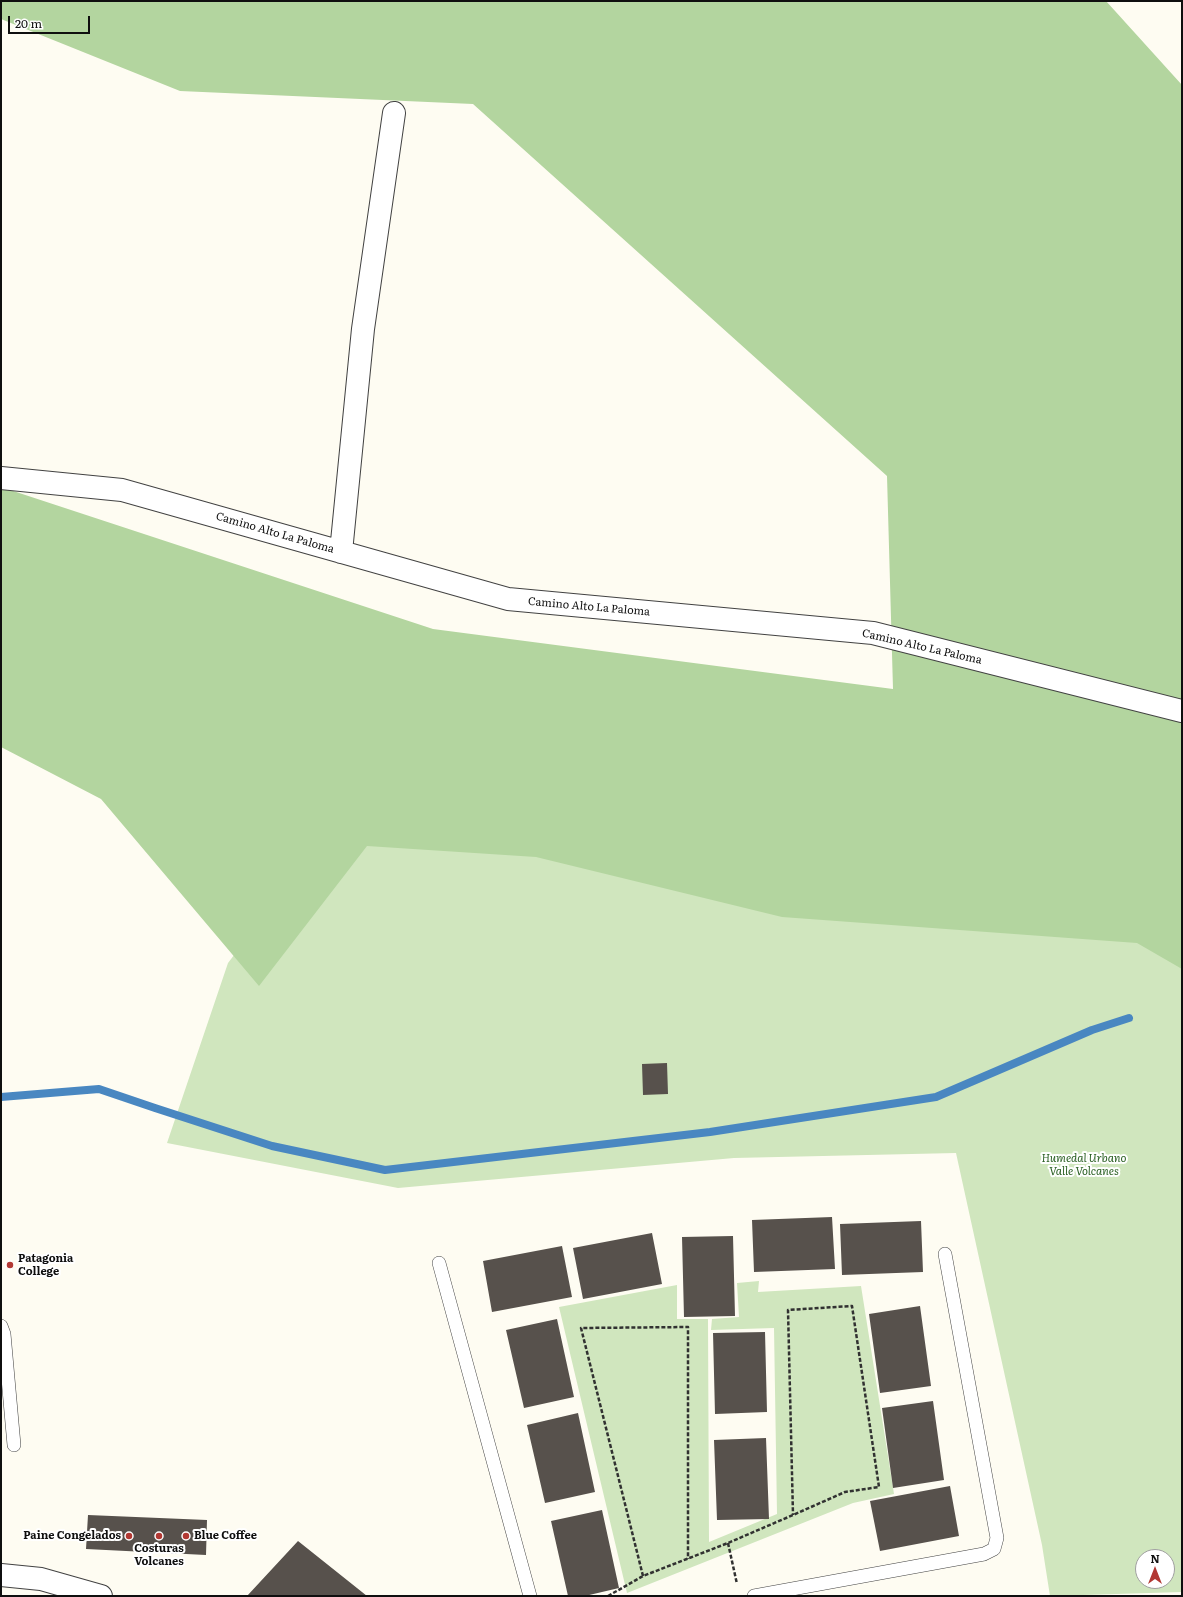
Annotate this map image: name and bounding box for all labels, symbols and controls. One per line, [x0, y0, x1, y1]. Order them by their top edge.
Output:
scale bar [10, 8, 92, 34]
text: 20 m [15, 14, 42, 32]
street label: Camino Alto La Paloma [214, 510, 336, 556]
street label: Camino Alto La Paloma [527, 595, 651, 619]
street label: Camino Alto La Paloma [861, 627, 983, 667]
park label: Humedal Urbano Valle Volcanes [1042, 1152, 1126, 1178]
place label: Patagonia College [18, 1252, 73, 1278]
marker: Patagonia College [5, 1260, 15, 1270]
place label: Paine Congelados [23, 1529, 121, 1543]
place label: Blue Coffee [194, 1529, 257, 1543]
marker: Paine Congelados [124, 1531, 134, 1541]
marker: Costuras Volcanes [154, 1531, 164, 1541]
marker: Blue Coffee [181, 1531, 191, 1541]
place label: Costuras Volcanes [134, 1542, 184, 1568]
north arrow [1135, 1549, 1175, 1589]
text: N [1150, 1550, 1160, 1566]

